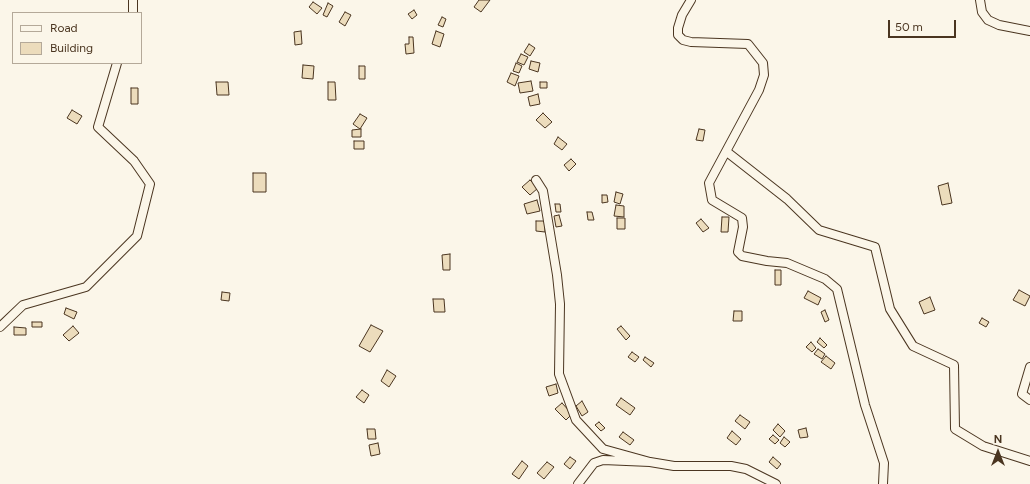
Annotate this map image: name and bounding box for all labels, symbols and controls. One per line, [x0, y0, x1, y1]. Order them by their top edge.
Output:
legend [12, 12, 142, 64]
scale bar [890, 12, 958, 38]
text: 50 m [895, 20, 923, 34]
text: Road [50, 21, 78, 35]
text: Building [50, 41, 93, 55]
north arrow [978, 432, 1018, 472]
text: N [994, 433, 1002, 446]

